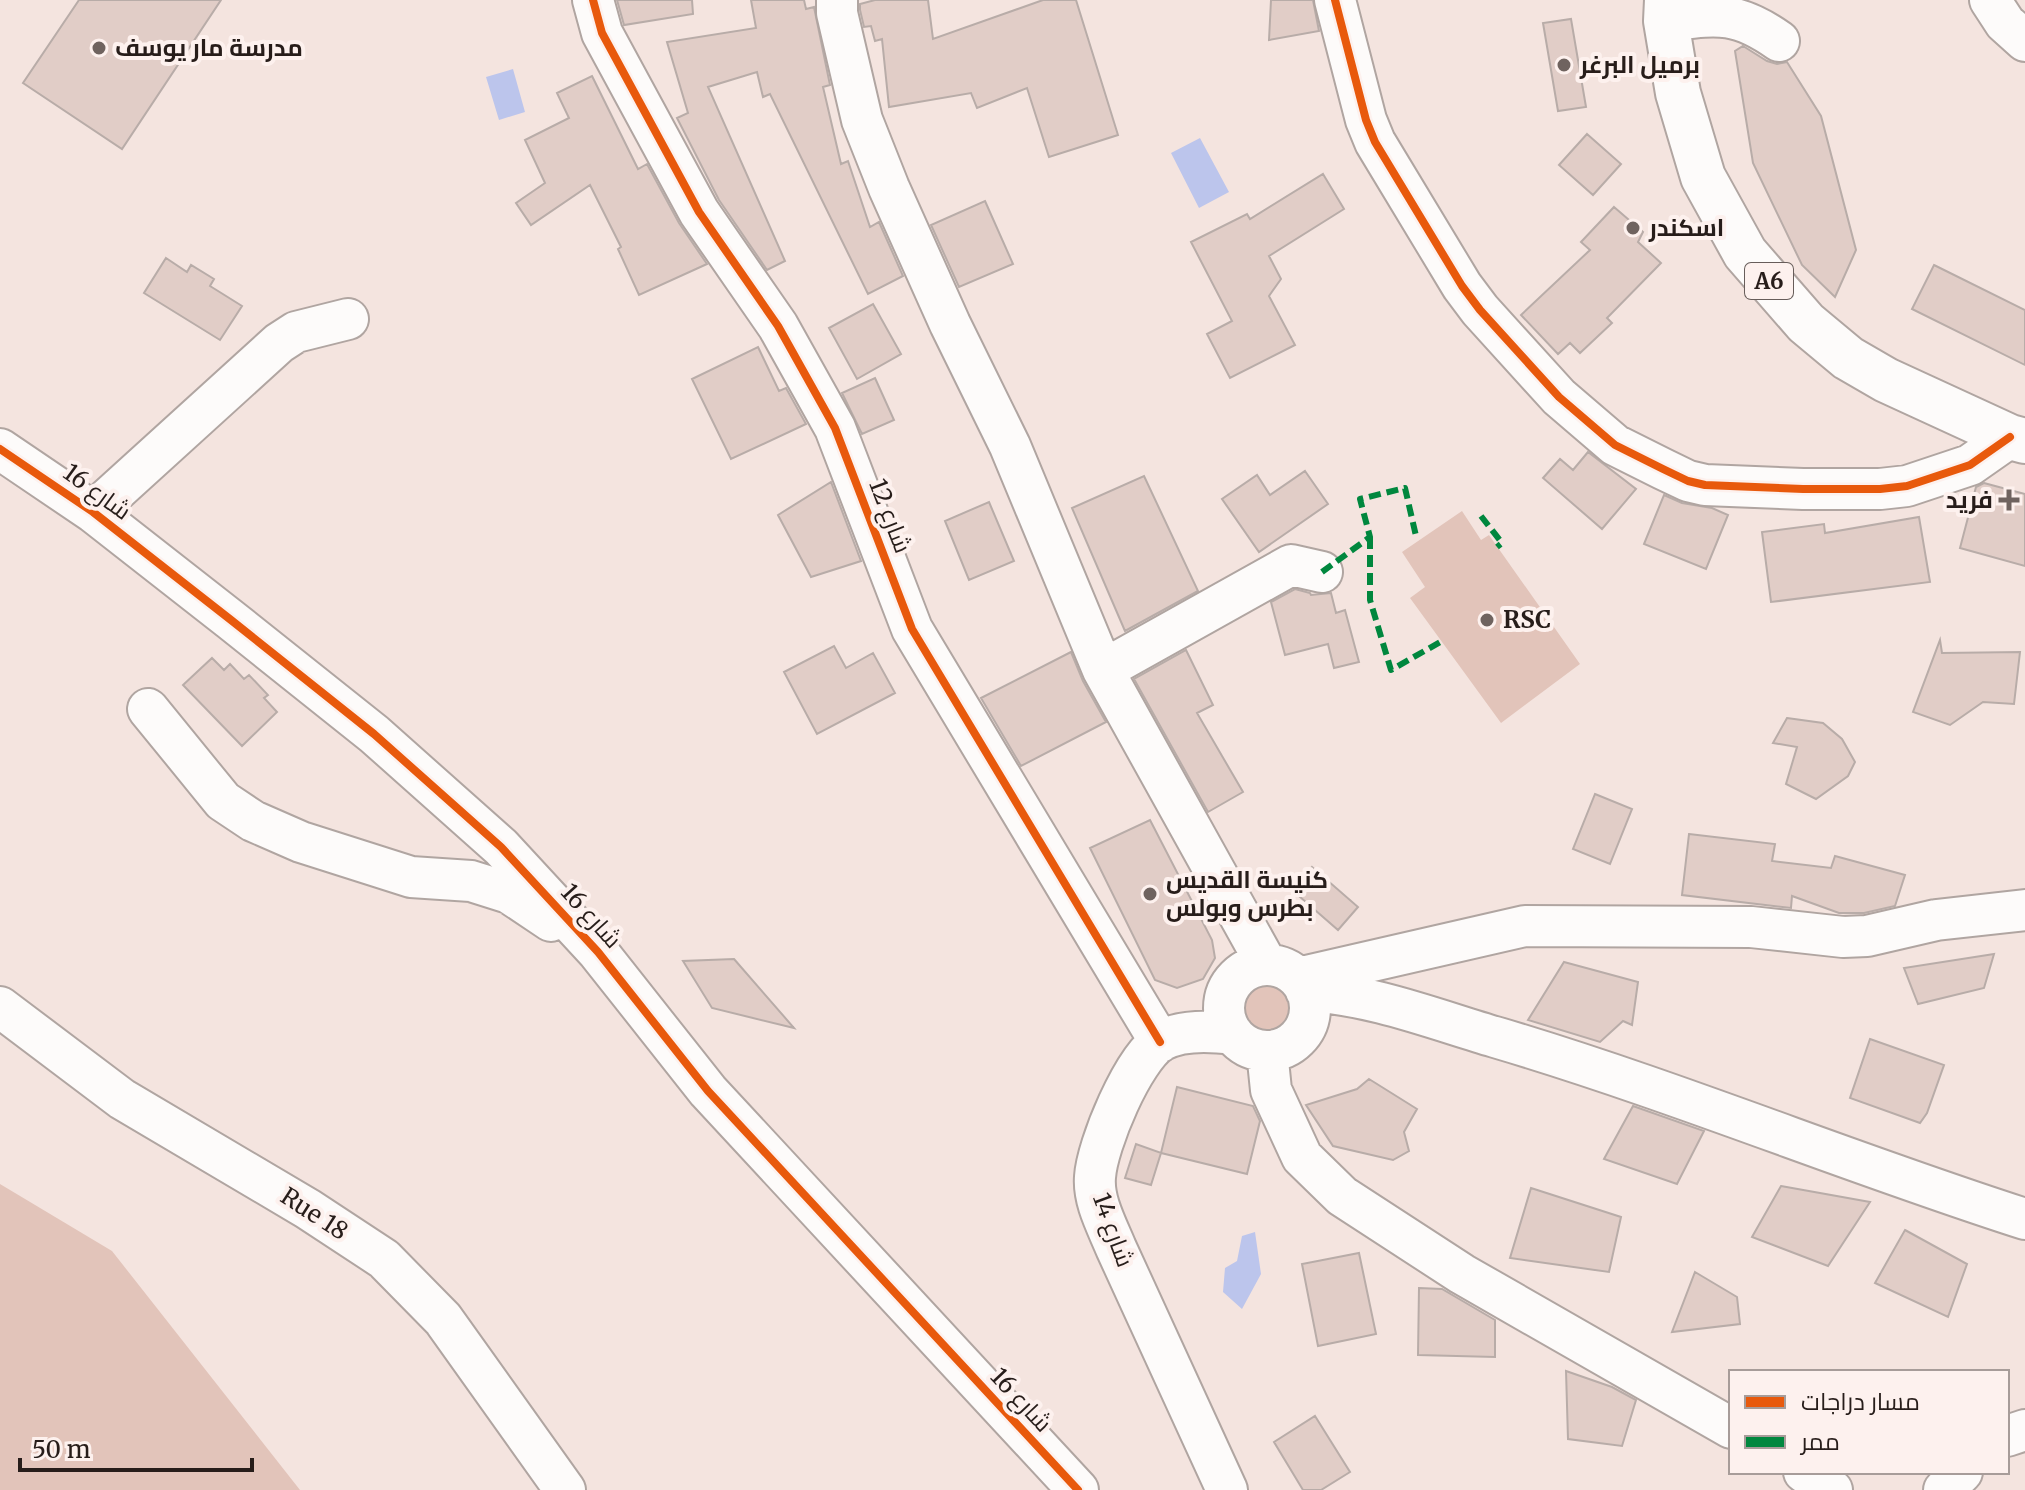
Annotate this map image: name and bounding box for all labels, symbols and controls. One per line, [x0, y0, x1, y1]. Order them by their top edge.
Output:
place label: مدرسة مار يوسف [115, 32, 303, 63]
marker: مدرسة مار يوسف [90, 39, 108, 57]
place label: برميل البرغر [1579, 49, 1700, 80]
marker: برميل البرغر [1555, 56, 1573, 74]
place label: اسكندر [1648, 212, 1724, 243]
marker: اسكندر [1624, 219, 1642, 237]
road number: A6 [1745, 263, 1793, 299]
street label: شارع 16 [57, 457, 137, 527]
street label: شارع 12 [861, 474, 919, 558]
place label: فريد [1946, 484, 1993, 515]
marker: فريد [2000, 491, 2018, 509]
place label: RSC [1503, 604, 1551, 635]
marker: RSC [1478, 611, 1496, 629]
place label: كنيسة القديس بطرس وبولس [1166, 864, 1328, 923]
street label: شارع 16 [553, 877, 629, 955]
marker: كنيسة القديس بطرس وبولس [1141, 885, 1159, 903]
street label: Rue 18 [275, 1180, 354, 1247]
street label: شارع 14 [1085, 1189, 1141, 1271]
street label: شارع 16 [983, 1361, 1059, 1439]
legend [1729, 1370, 2009, 1474]
text: مسار دراجات [1801, 1386, 1920, 1417]
scale bar [20, 1422, 252, 1472]
text: ممر [1799, 1426, 1840, 1457]
text: 50 m [32, 1434, 91, 1465]

